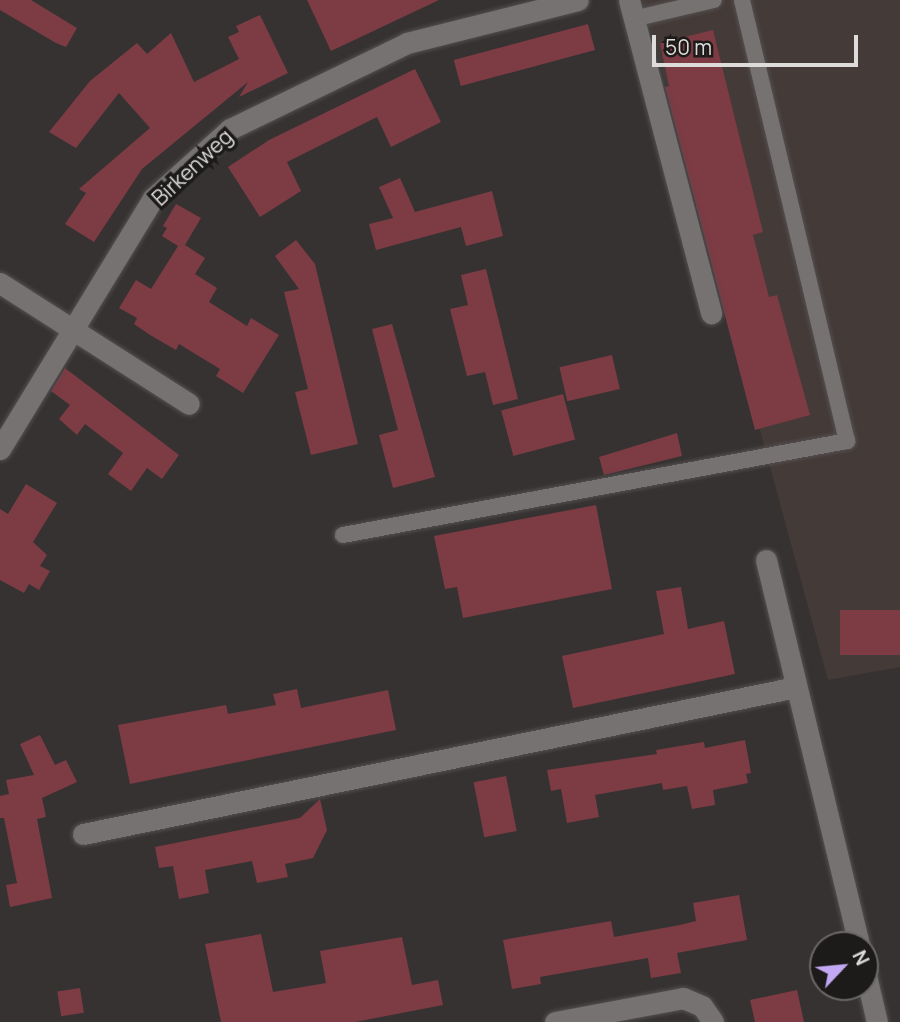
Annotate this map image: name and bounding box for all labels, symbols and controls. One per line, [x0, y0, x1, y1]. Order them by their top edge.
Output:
scale bar [655, 21, 862, 65]
text: 50 m [665, 33, 712, 61]
street label: Birkenweg [147, 124, 237, 210]
north arrow [809, 931, 879, 1001]
text: N [846, 946, 876, 970]

